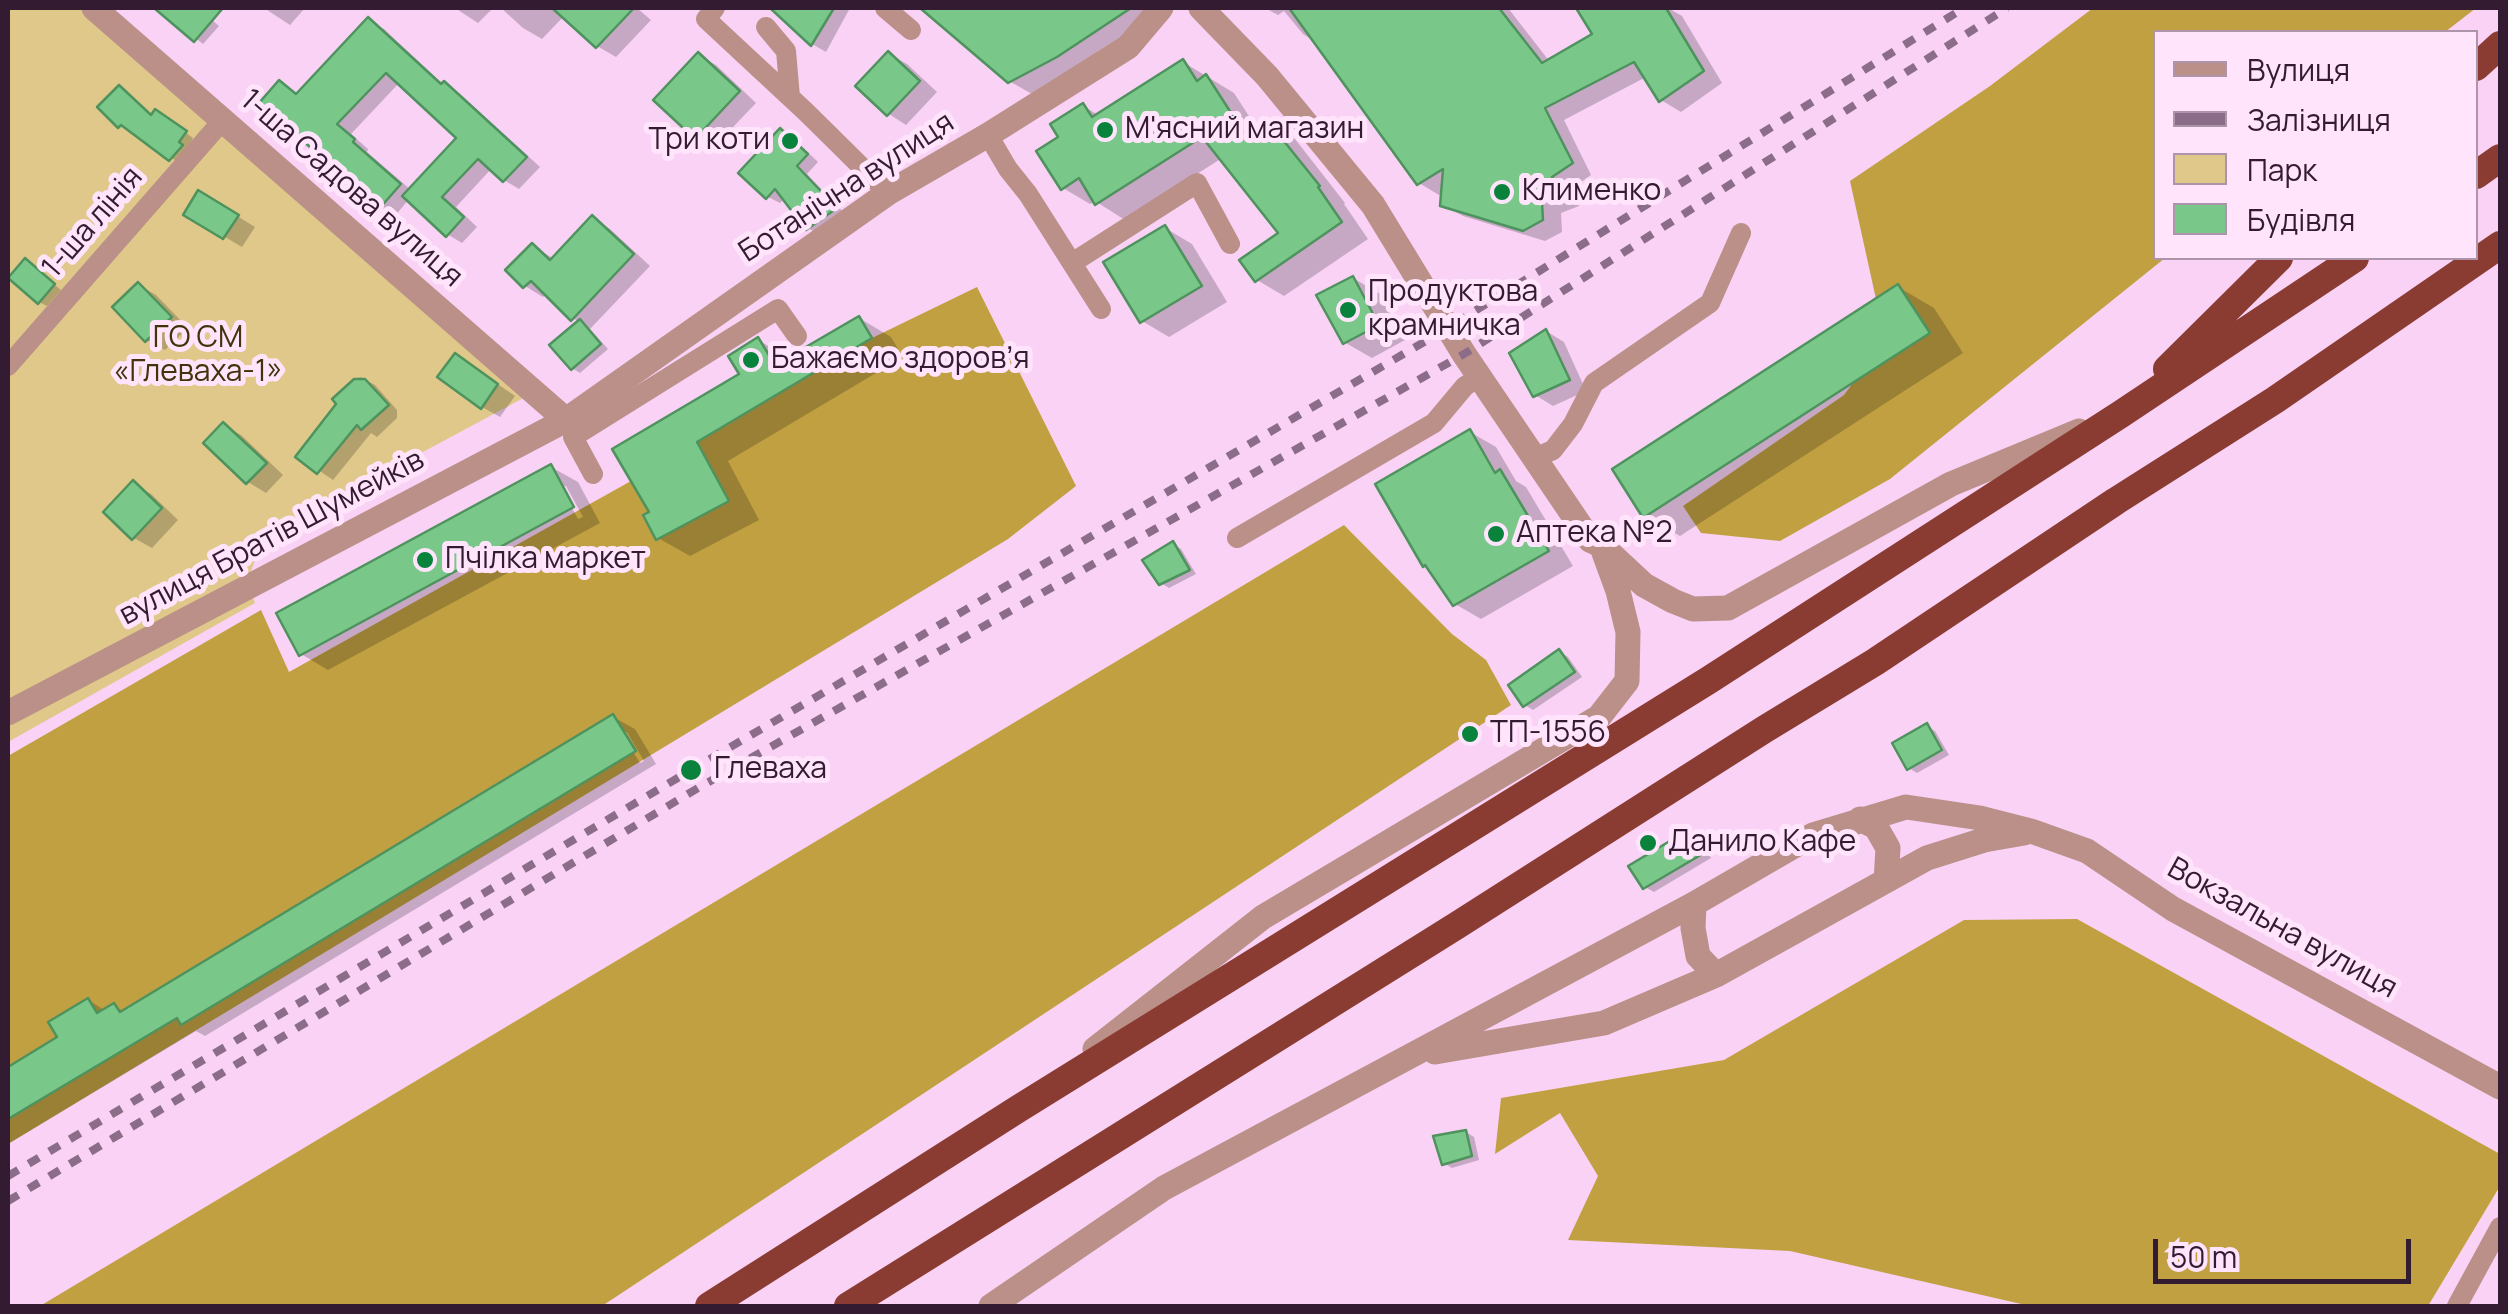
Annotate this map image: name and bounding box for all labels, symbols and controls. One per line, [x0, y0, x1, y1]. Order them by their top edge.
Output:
legend [2153, 30, 2478, 260]
text: Вулиця [2247, 49, 2350, 90]
street label: 1-ша Садова вулиця [232, 83, 470, 295]
text: Залізниця [2247, 99, 2391, 140]
street label: Ботанічна вулиця [733, 105, 961, 271]
place label: М'ясний магазин [1125, 112, 1364, 148]
marker: М'ясний магазин [1094, 119, 1116, 141]
place label: Три коти [649, 123, 770, 159]
marker: Три коти [779, 130, 801, 152]
text: Парк [2247, 149, 2317, 190]
street label: 1-ша лінія [35, 160, 151, 286]
place label: Клименко [1522, 174, 1661, 210]
marker: Клименко [1491, 181, 1513, 203]
text: Будівля [2247, 199, 2355, 240]
place label: Продуктова крамничка [1368, 275, 1538, 346]
marker: Продуктова крамничка [1337, 299, 1359, 321]
park label: ГО СМ «Глеваха-1» [113, 321, 283, 392]
place label: Бажаємо здоровʼя [771, 342, 1030, 378]
marker: Бажаємо здоровʼя [740, 349, 762, 371]
street label: вулиця Братів Шумейків [114, 442, 430, 634]
place label: Аптека №2 [1516, 516, 1673, 552]
marker: Аптека №2 [1485, 523, 1507, 545]
place label: Пчілка маркет [445, 542, 646, 578]
marker: Пчілка маркет [414, 549, 436, 571]
place label: ТП-1556 [1490, 716, 1606, 752]
marker: ТП-1556 [1459, 723, 1481, 745]
place label: Глеваха [714, 752, 827, 788]
marker: Глеваха [678, 757, 704, 783]
place label: Данило Кафе [1668, 825, 1856, 861]
marker: Данило Кафе [1637, 832, 1659, 854]
street label: Вокзальна вулиця [2161, 851, 2403, 1007]
scale bar [2158, 1219, 2416, 1281]
text: 50 m [2170, 1236, 2237, 1277]

